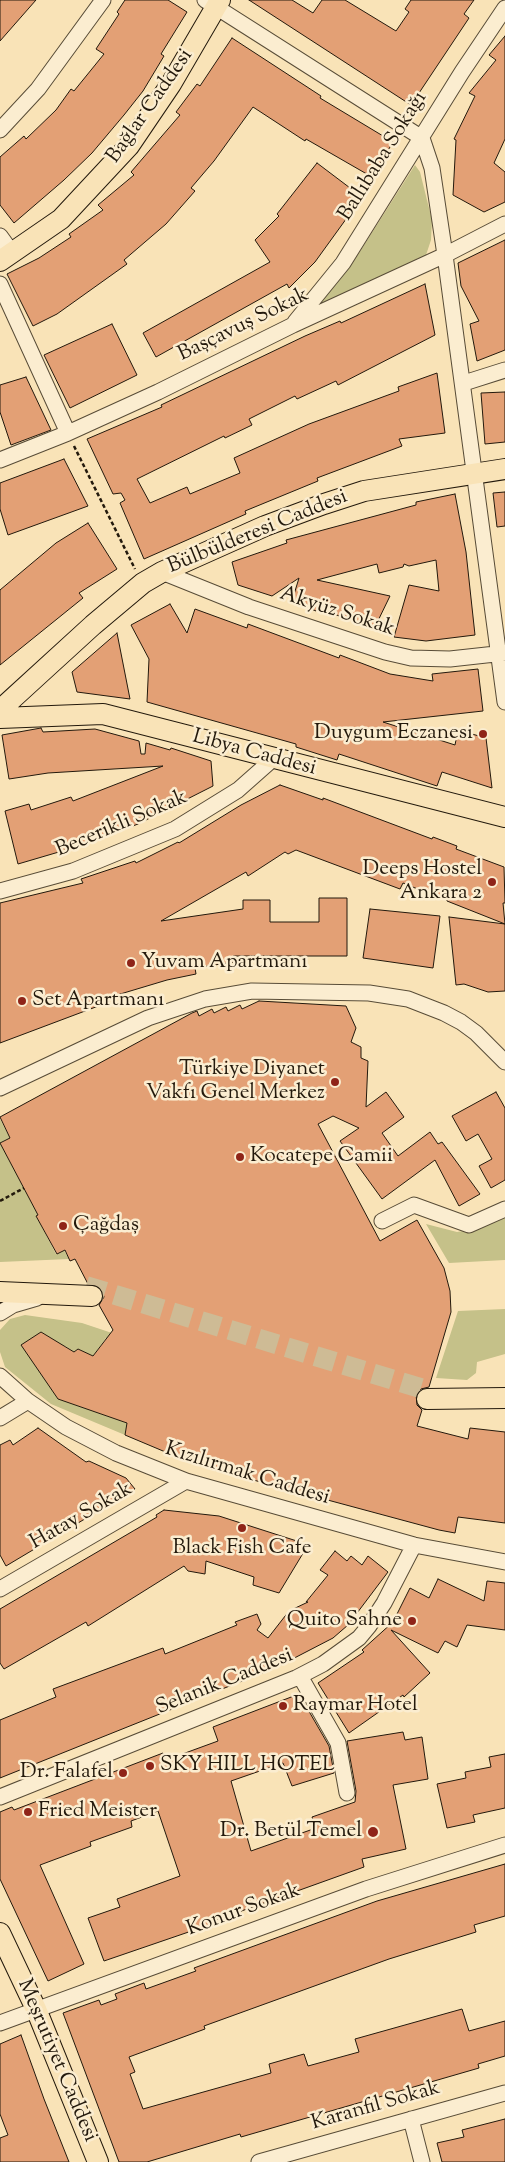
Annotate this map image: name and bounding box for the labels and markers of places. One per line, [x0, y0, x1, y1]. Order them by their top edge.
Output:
place label: Duygum Eczanesi [314, 721, 473, 747]
marker: Duygum Eczanesi [477, 728, 489, 740]
place label: Deeps Hostel Ankara 2 [363, 857, 482, 907]
marker: Deeps Hostel Ankara 2 [486, 876, 498, 888]
place label: Yuvam Apartmanı [141, 950, 307, 976]
marker: Yuvam Apartmanı [125, 957, 137, 969]
place label: Set Apartmanı [32, 988, 164, 1014]
marker: Set Apartmanı [16, 995, 28, 1007]
place label: Türkiye Diyanet Vakfı Genel Merkez [146, 1057, 325, 1107]
marker: Türkiye Diyanet Vakfı Genel Merkez [329, 1076, 341, 1088]
place label: Kocatepe Camii [250, 1144, 393, 1170]
marker: Kocatepe Camii [234, 1151, 246, 1163]
place label: Çağdaş [73, 1213, 139, 1239]
marker: Çağdaş [57, 1220, 69, 1232]
marker: Black Fish Cafe [236, 1522, 248, 1534]
place label: Black Fish Cafe [173, 1536, 311, 1562]
place label: Quito Sahne [287, 1608, 402, 1634]
marker: Quito Sahne [406, 1615, 418, 1627]
place label: Raymar Hotel [293, 1693, 418, 1719]
marker: Raymar Hotel [277, 1700, 289, 1712]
place label: SKY HILL HOTEL [160, 1753, 335, 1779]
place label: Dr. Falafel [20, 1760, 113, 1786]
marker: SKY HILL HOTEL [144, 1760, 156, 1772]
marker: Dr. Falafel [117, 1767, 129, 1779]
place label: Fried Meister [38, 1799, 157, 1825]
marker: Fried Meister [22, 1806, 34, 1818]
place label: Dr. Betül Temel [220, 1819, 362, 1845]
marker: Dr. Betül Temel [366, 1825, 380, 1839]

